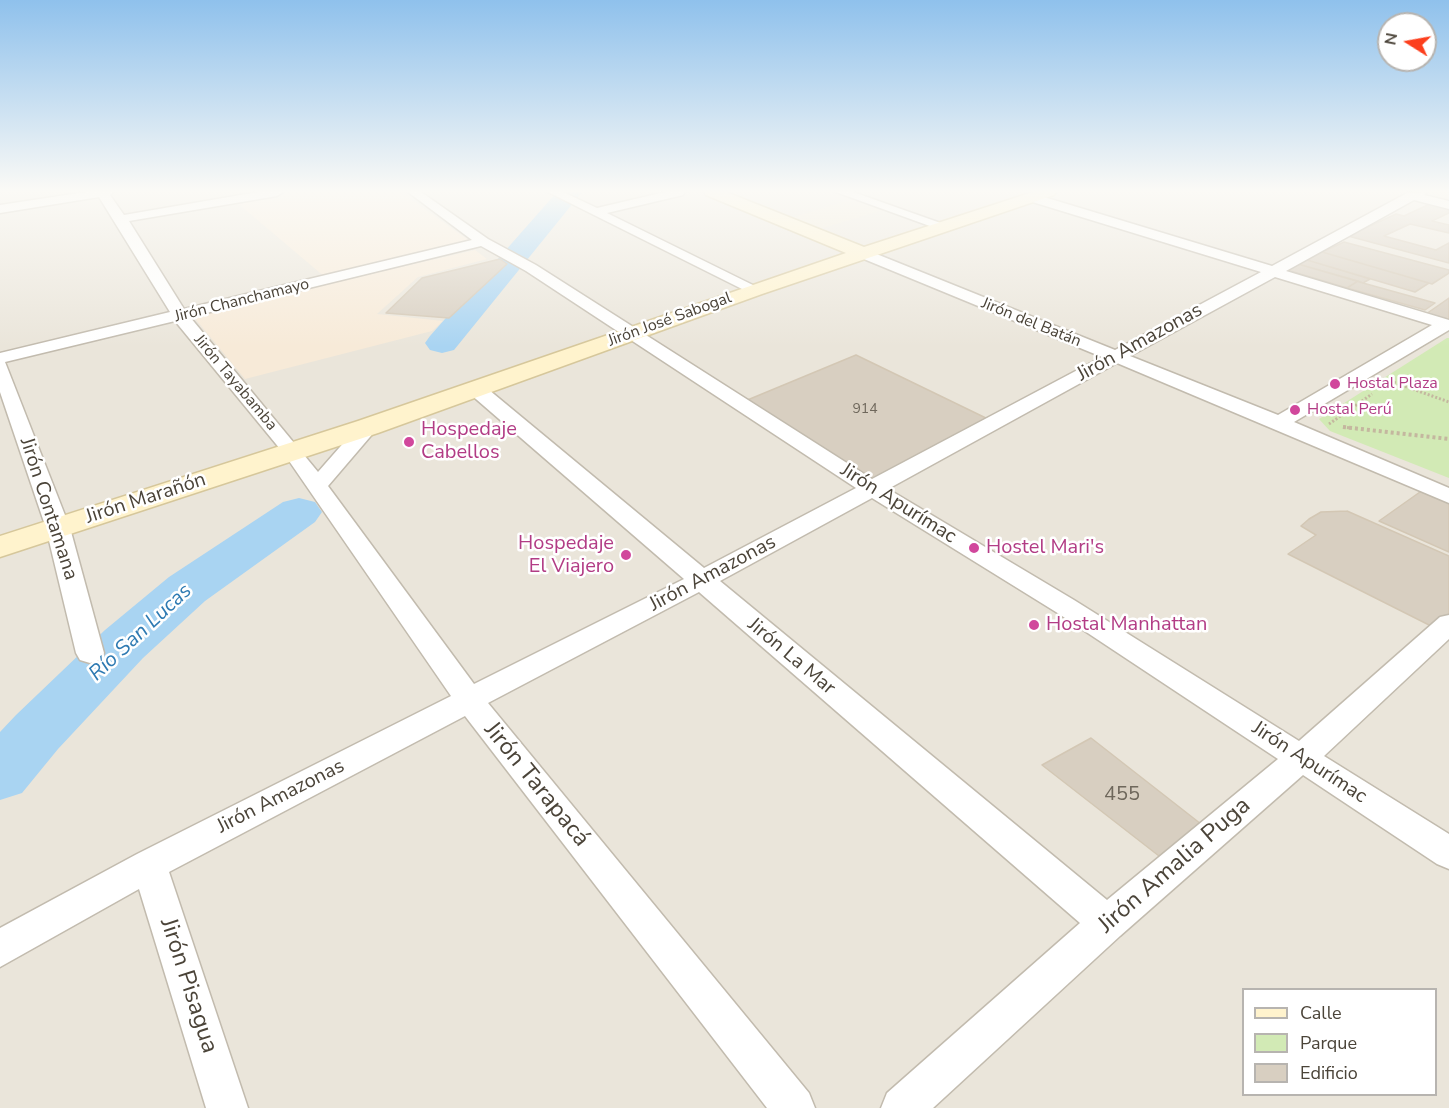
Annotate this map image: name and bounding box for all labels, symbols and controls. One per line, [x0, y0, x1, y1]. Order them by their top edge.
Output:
north arrow [1377, 12, 1437, 72]
text: N [1379, 31, 1403, 47]
street label: Jirón Chanchamayo [173, 275, 311, 327]
street label: Jirón José Sabogal [606, 289, 734, 351]
street label: Jirón del Batán [978, 294, 1084, 352]
street label: Jirón Amazonas [1073, 299, 1207, 387]
street label: Jirón Tayabamba [189, 331, 281, 435]
place label: Hostal Plaza [1347, 374, 1438, 394]
marker: Hostal Plaza [1328, 377, 1342, 391]
place label: Hostal Perú [1307, 400, 1392, 420]
house number: 914 [852, 402, 878, 418]
marker: Hostal Perú [1288, 403, 1302, 417]
place label: Hospedaje Cabellos [421, 418, 517, 465]
street label: Jirón Contamana [14, 435, 82, 583]
marker: Hospedaje Cabellos [402, 435, 416, 449]
street label: Jirón Apurímac [836, 459, 960, 549]
street label: Jirón Marañón [83, 468, 209, 530]
street label: Jirón Amazonas [646, 531, 780, 617]
place label: Hospedaje El Viajero [518, 532, 614, 579]
place label: Hostel Mari's [986, 536, 1104, 560]
marker: Hostel Mari's [967, 541, 981, 555]
marker: Hospedaje El Viajero [619, 548, 633, 562]
water label: Río San Lucas [84, 579, 198, 687]
street label: Jirón La Mar [742, 613, 840, 701]
place label: Hostal Manhattan [1046, 613, 1207, 637]
marker: Hostal Manhattan [1027, 618, 1041, 632]
street label: Jirón Tarapacá [477, 717, 595, 853]
street label: Jirón Apurímac [1247, 717, 1371, 809]
street label: Jirón Amazonas [213, 755, 349, 839]
house number: 455 [1104, 783, 1140, 807]
street label: Jirón Amalia Puga [1093, 792, 1257, 940]
street label: Jirón Pisagua [153, 915, 223, 1057]
legend [1242, 988, 1437, 1096]
text: Calle [1300, 1001, 1342, 1025]
text: Parque [1300, 1031, 1357, 1055]
text: Edificio [1300, 1061, 1358, 1085]

